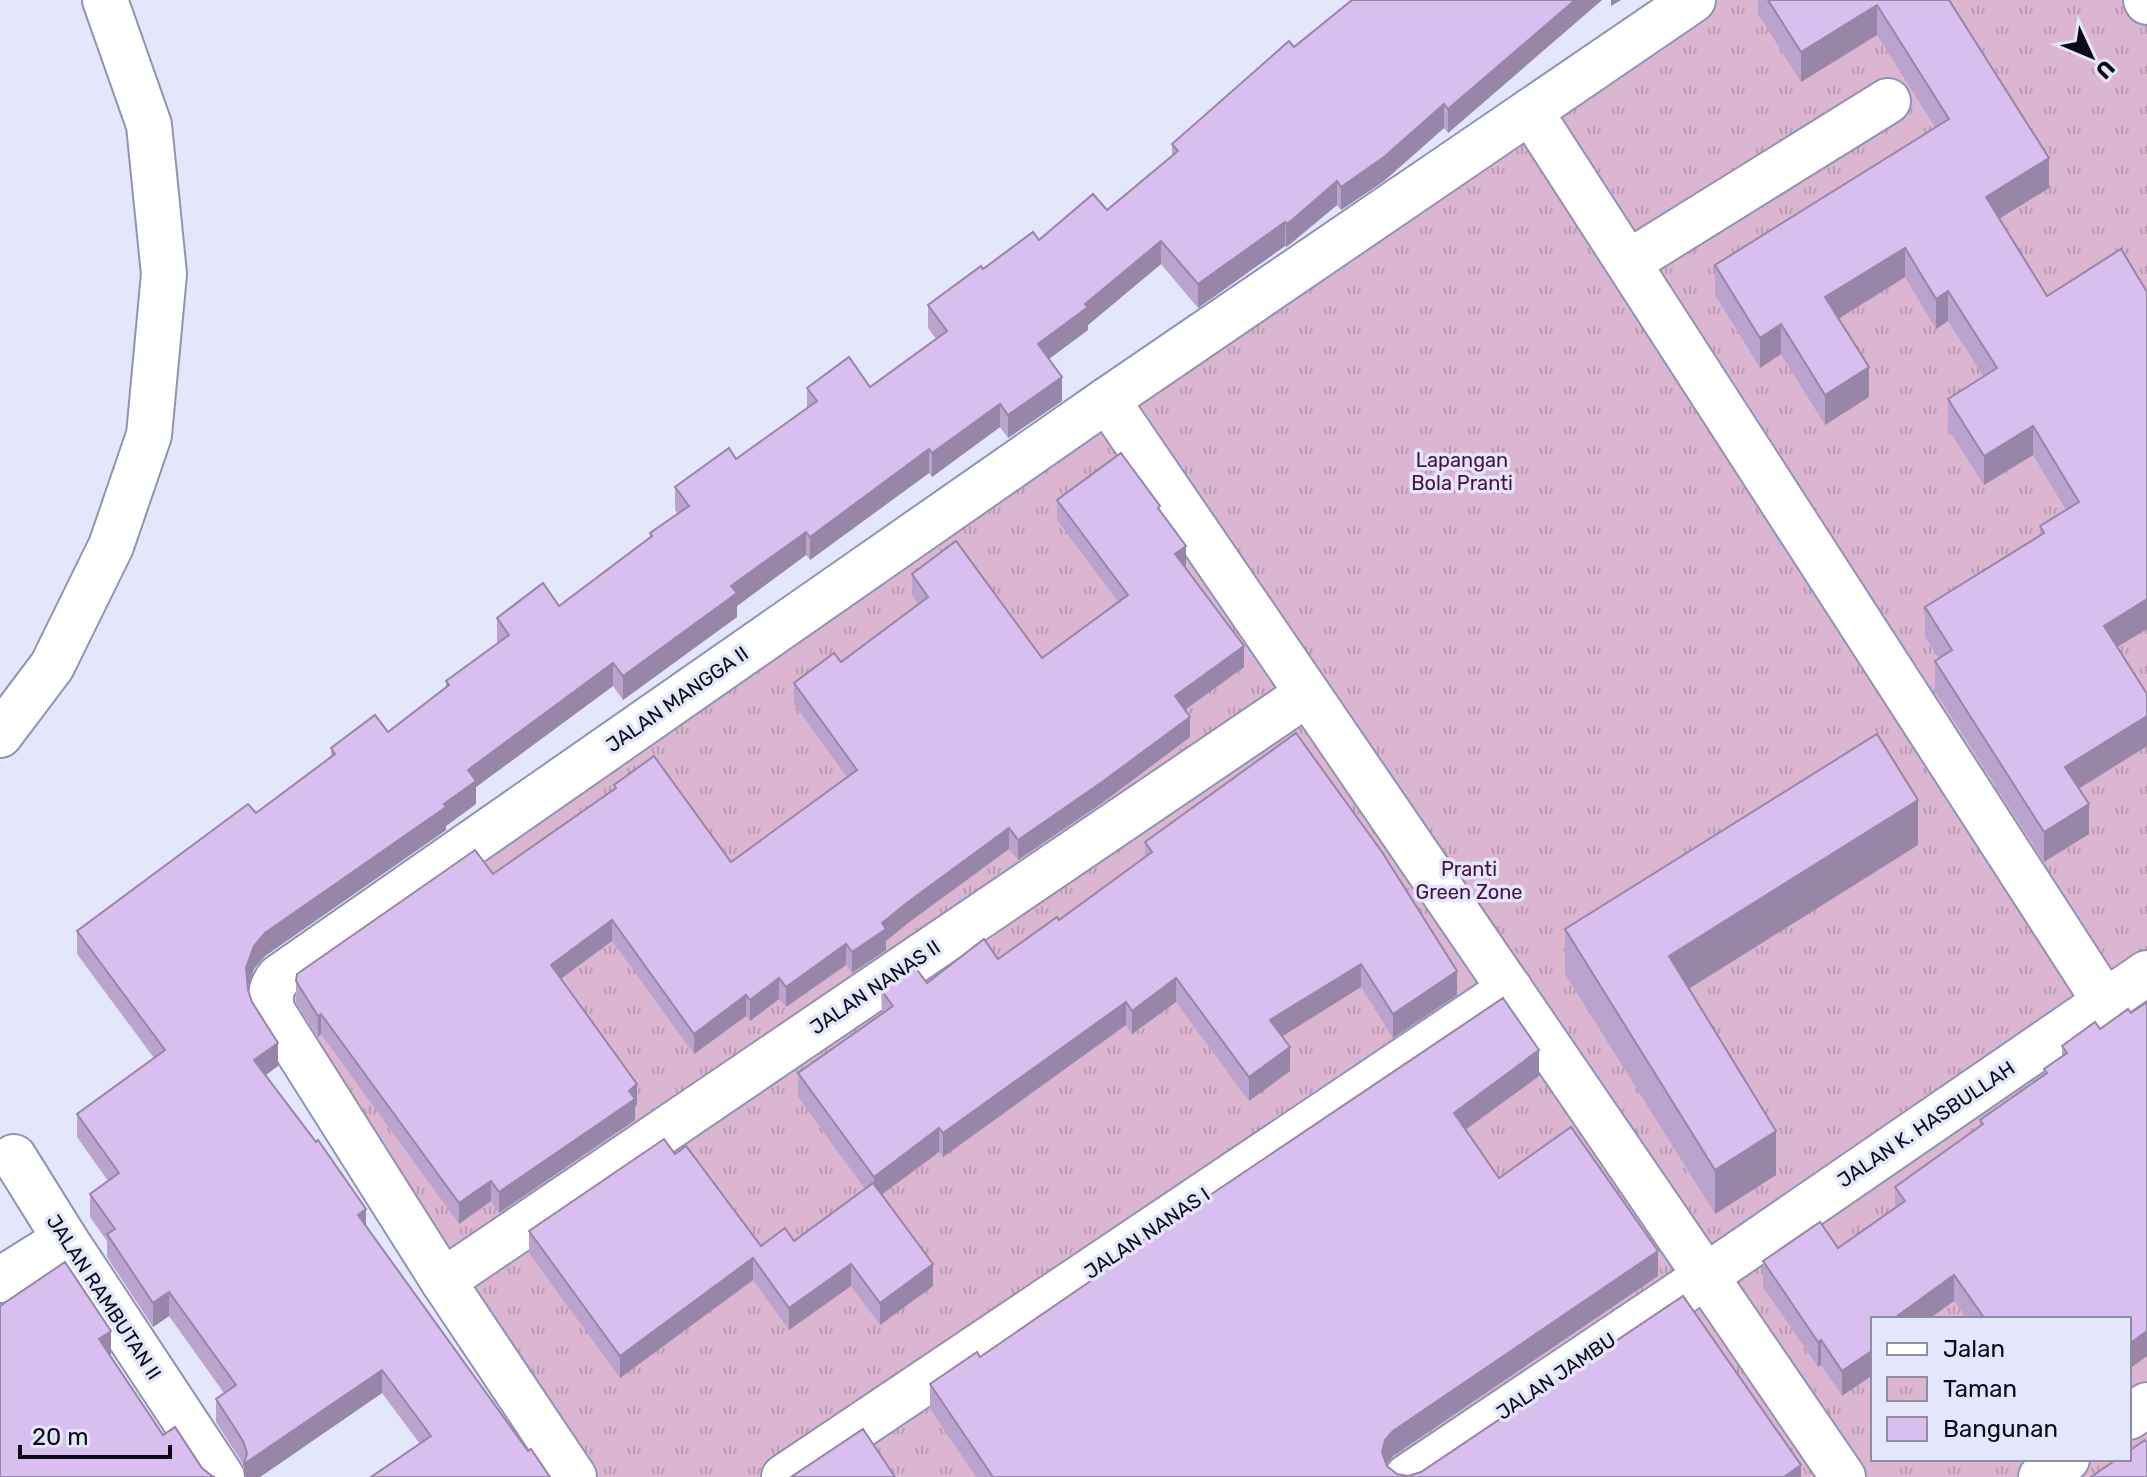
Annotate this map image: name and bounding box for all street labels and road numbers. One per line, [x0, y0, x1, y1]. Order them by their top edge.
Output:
street label: JALAN MANGGA II [601, 641, 753, 757]
street label: JALAN NANAS II [805, 935, 945, 1039]
street label: JALAN K. HASBULLAH [1833, 1056, 2019, 1192]
street label: JALAN NANAS I [1080, 1182, 1214, 1284]
street label: JALAN RAMBUTAN II [42, 1210, 166, 1384]
street label: JALAN JAMBU [1492, 1327, 1620, 1425]

